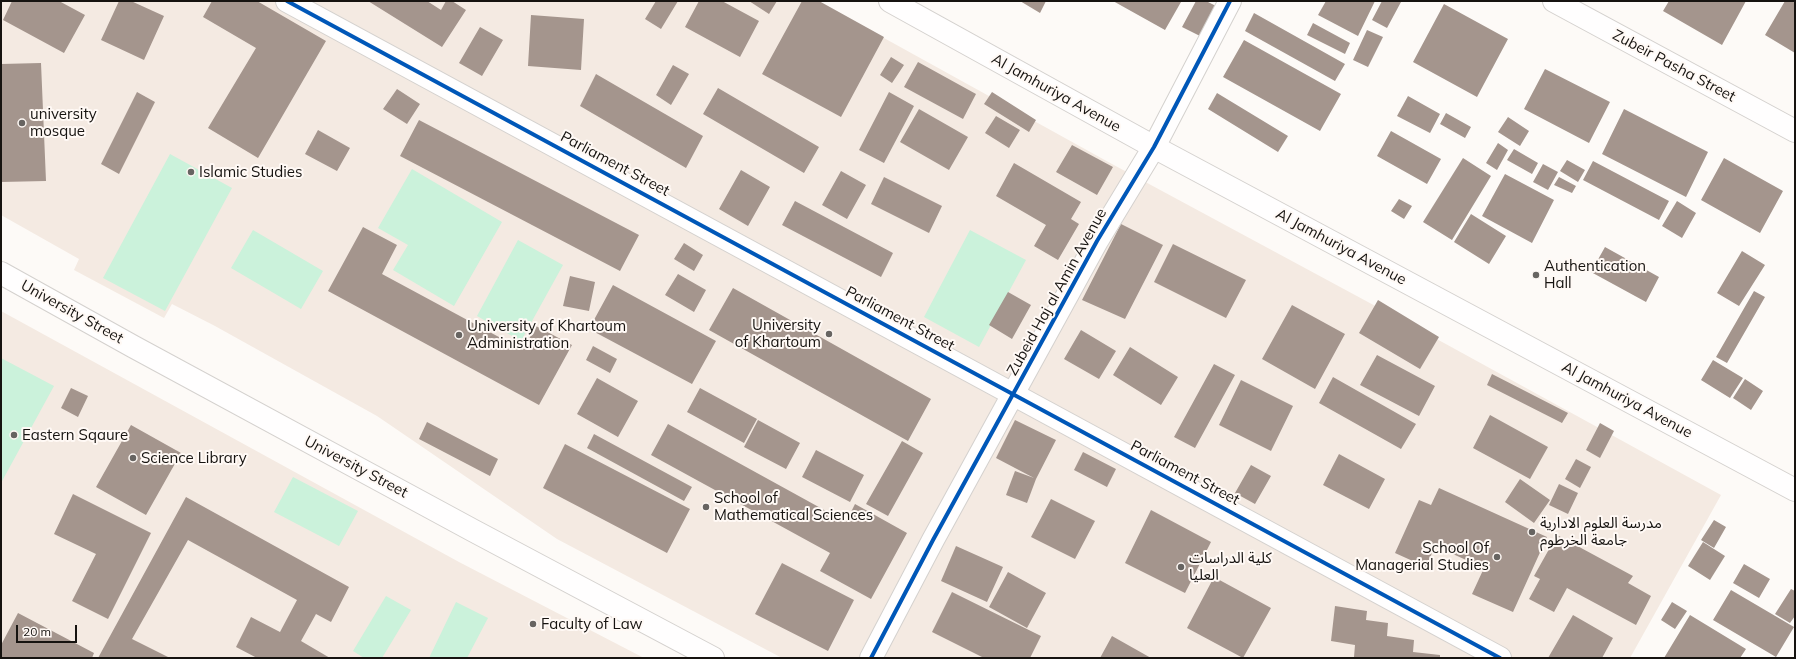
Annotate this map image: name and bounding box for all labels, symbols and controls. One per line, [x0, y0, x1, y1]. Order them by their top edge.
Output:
street label: Zubeir Pasha Street [1609, 26, 1739, 106]
street label: Al Jamhuriya Avenue [988, 50, 1124, 136]
place label: university mosque [30, 105, 97, 140]
marker: university mosque [17, 118, 27, 128]
street label: Parliament Street [557, 128, 673, 200]
place label: Islamic Studies [199, 163, 302, 181]
marker: Islamic Studies [186, 167, 196, 177]
street label: Zubeid Haj al Amin Avenue [1003, 205, 1111, 379]
street label: Al Jamhuriya Avenue [1273, 205, 1409, 289]
place label: Authentication Hall [1544, 257, 1646, 292]
marker: Authentication Hall [1531, 270, 1541, 280]
street label: University Street [18, 276, 126, 348]
street label: Parliament Street [842, 283, 958, 355]
place label: University of Khartoum [735, 316, 821, 351]
place label: University of Khartoum Administration [467, 317, 626, 352]
marker: University of Khartoum [824, 329, 834, 339]
marker: University of Khartoum Administration [454, 330, 464, 340]
street label: Al Jamhuriya Avenue [1559, 358, 1695, 442]
place label: Eastern Sqaure [22, 426, 128, 444]
marker: Eastern Sqaure [9, 430, 19, 440]
street label: University Street [301, 432, 411, 502]
street label: Parliament Street [1127, 437, 1243, 509]
place label: Science Library [141, 449, 247, 467]
marker: Science Library [128, 453, 138, 463]
place label: School of Mathematical Sciences [714, 489, 873, 524]
marker: School of Mathematical Sciences [701, 502, 711, 512]
place label: مدرسة العلوم الادارية جامعة الخرطوم [1540, 514, 1662, 549]
marker: مدرسة العلوم الادارية جامعة الخرطوم [1527, 527, 1537, 537]
place label: School Of Managerial Studies [1355, 539, 1489, 574]
place label: كلية الدراسات العليا [1189, 549, 1272, 584]
marker: School Of Managerial Studies [1492, 552, 1502, 562]
marker: كلية الدراسات العليا [1176, 562, 1186, 572]
place label: Faculty of Law [541, 615, 643, 633]
scale bar [18, 617, 79, 643]
marker: Faculty of Law [528, 619, 538, 629]
text: 20 m [23, 624, 51, 639]

